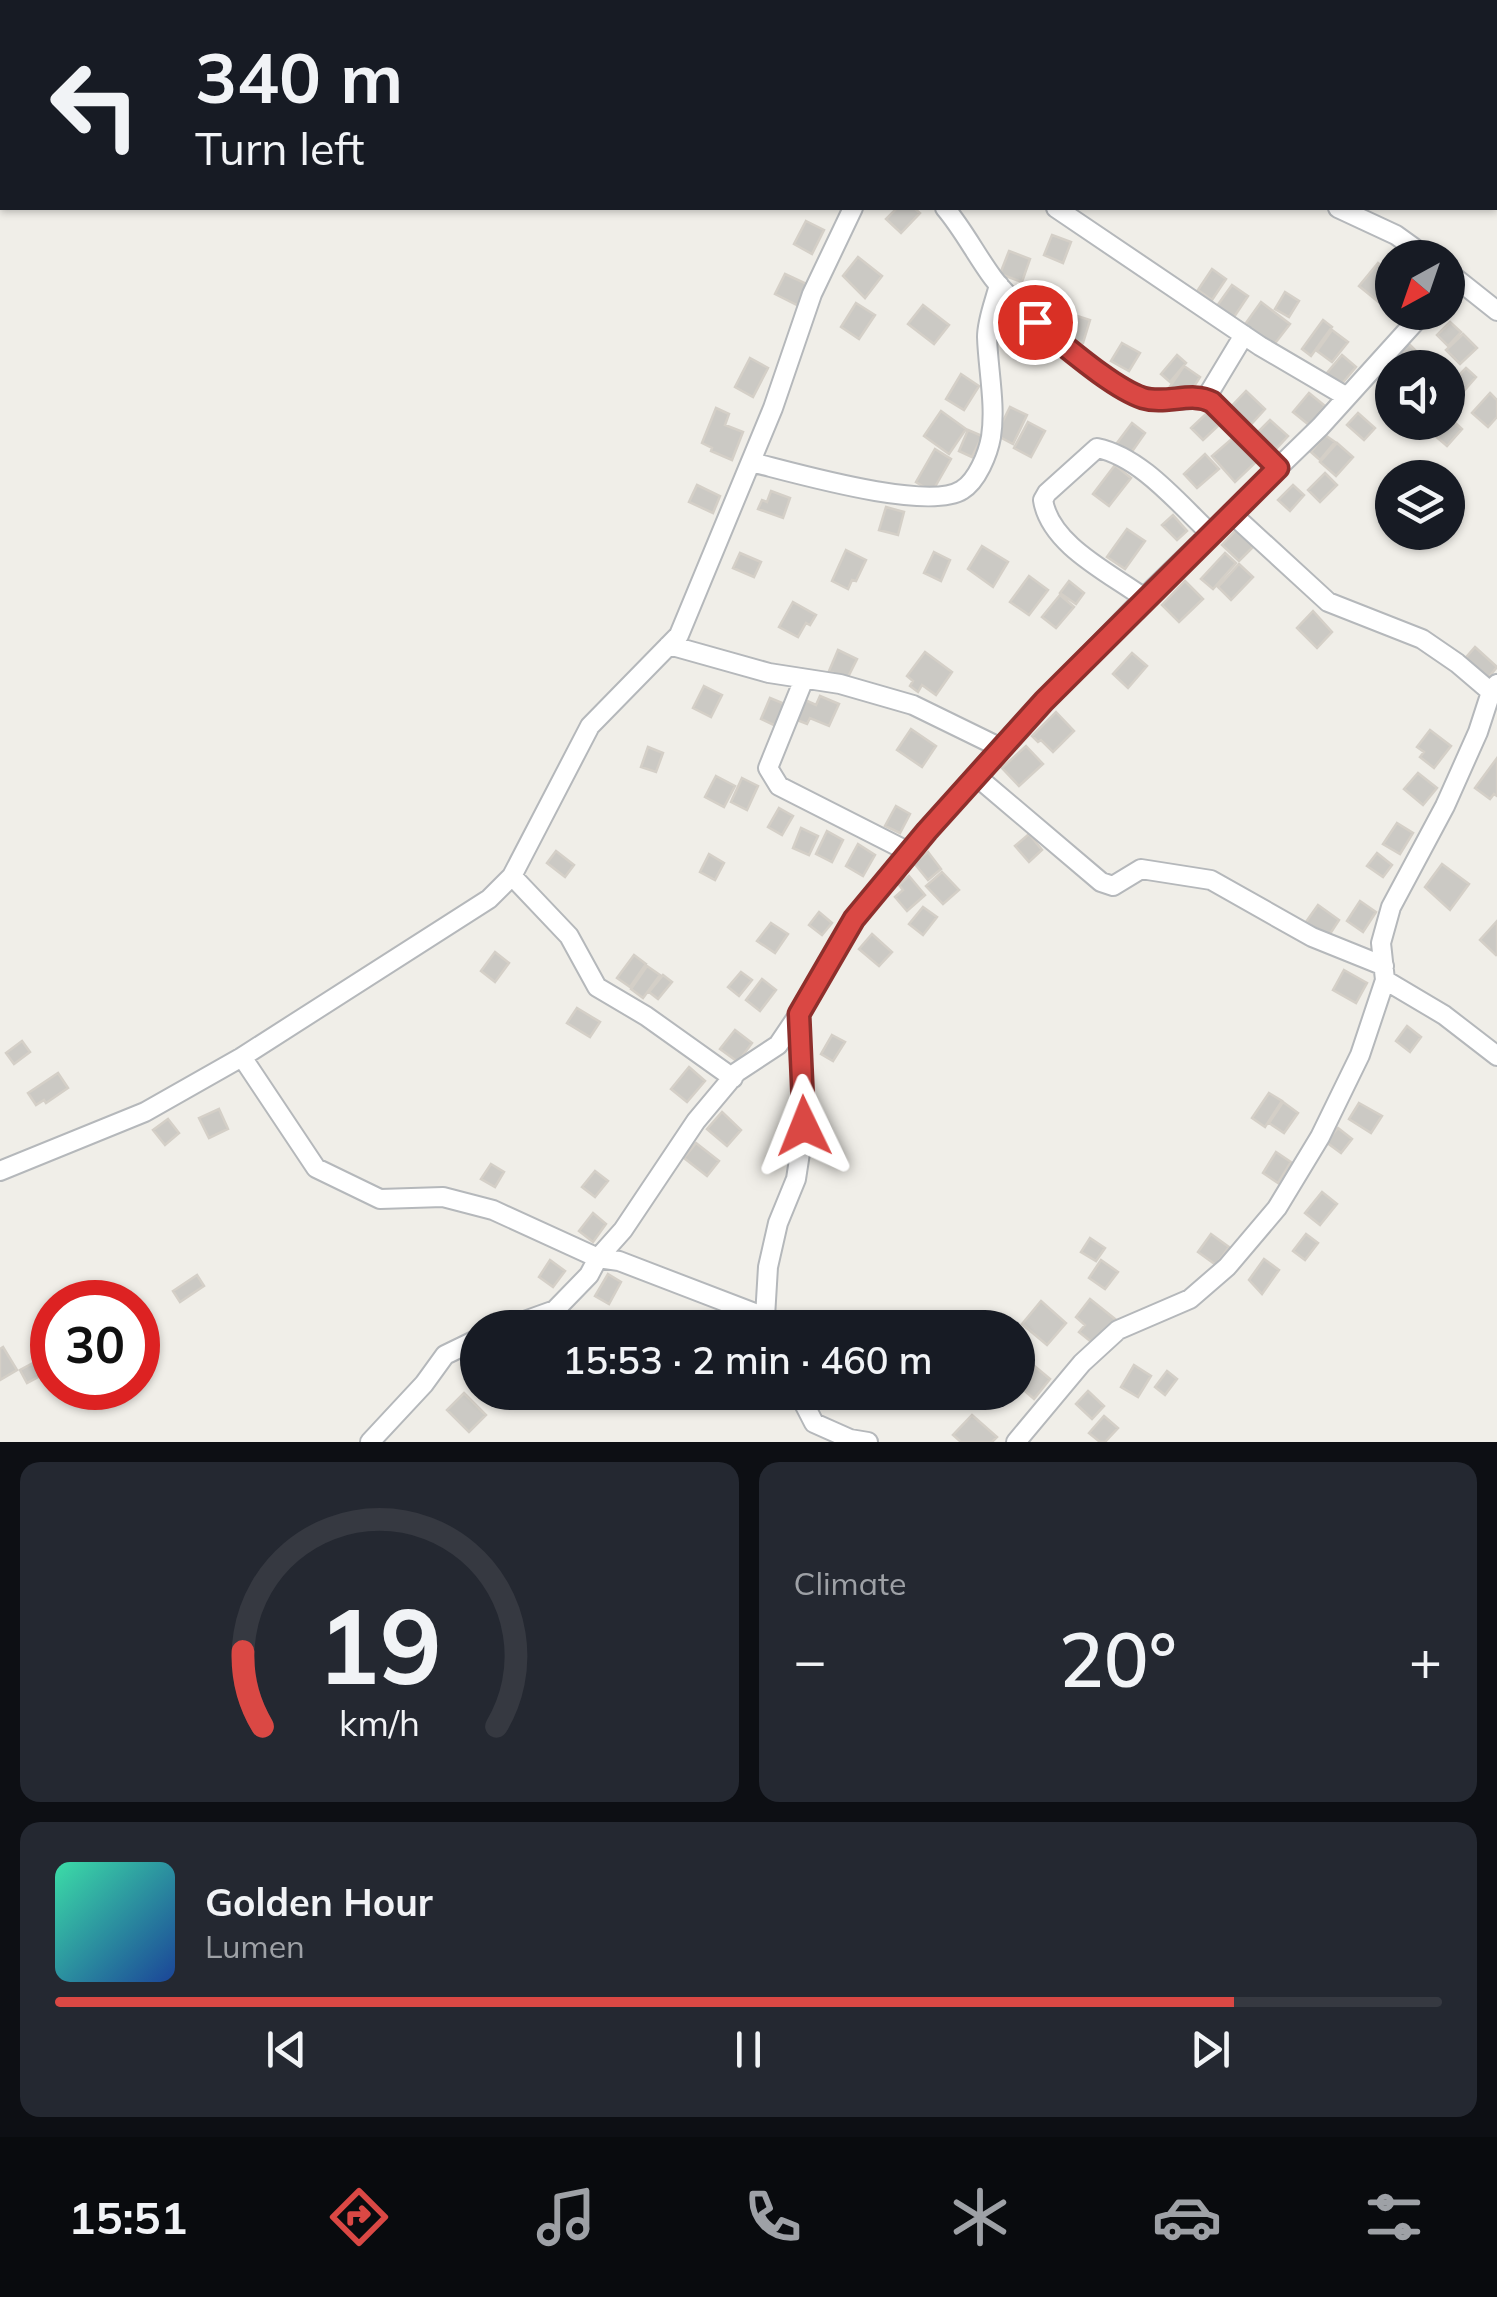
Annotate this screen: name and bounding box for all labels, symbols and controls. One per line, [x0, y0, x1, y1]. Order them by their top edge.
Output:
text: 340 m [195, 33, 403, 121]
icon: left [30, 40, 160, 170]
text: Turn left [195, 120, 364, 176]
north arrow [1375, 240, 1465, 330]
map controls [1375, 240, 1465, 550]
pin [993, 280, 1078, 365]
icon: arrive [1008, 295, 1063, 350]
button: sound [1375, 350, 1465, 440]
button: layers [1375, 460, 1465, 550]
position arrow [752, 1074, 856, 1178]
speed limit sign: 30 [30, 1280, 160, 1410]
text: 15:53 · 2 min · 460 m [562, 1336, 933, 1384]
text: Climate [794, 1563, 906, 1603]
text: 19 [317, 1579, 442, 1710]
text: 20° [1059, 1612, 1177, 1706]
text: − [794, 1625, 827, 1694]
text: + [1409, 1625, 1442, 1694]
text: km/h [339, 1700, 420, 1745]
text: Golden Hour [205, 1878, 433, 1926]
text: Lumen [205, 1926, 305, 1966]
icon: previous [259, 2022, 314, 2077]
icon: pause [721, 2022, 776, 2077]
icon: next [1183, 2022, 1238, 2077]
icon: directions [324, 2182, 394, 2252]
icon: music [531, 2182, 601, 2252]
icon: phone [738, 2182, 808, 2252]
icon: climate [945, 2182, 1015, 2252]
icon: car [1152, 2182, 1222, 2252]
icon: filters [1359, 2182, 1429, 2252]
text: 15:51 [68, 2189, 188, 2245]

